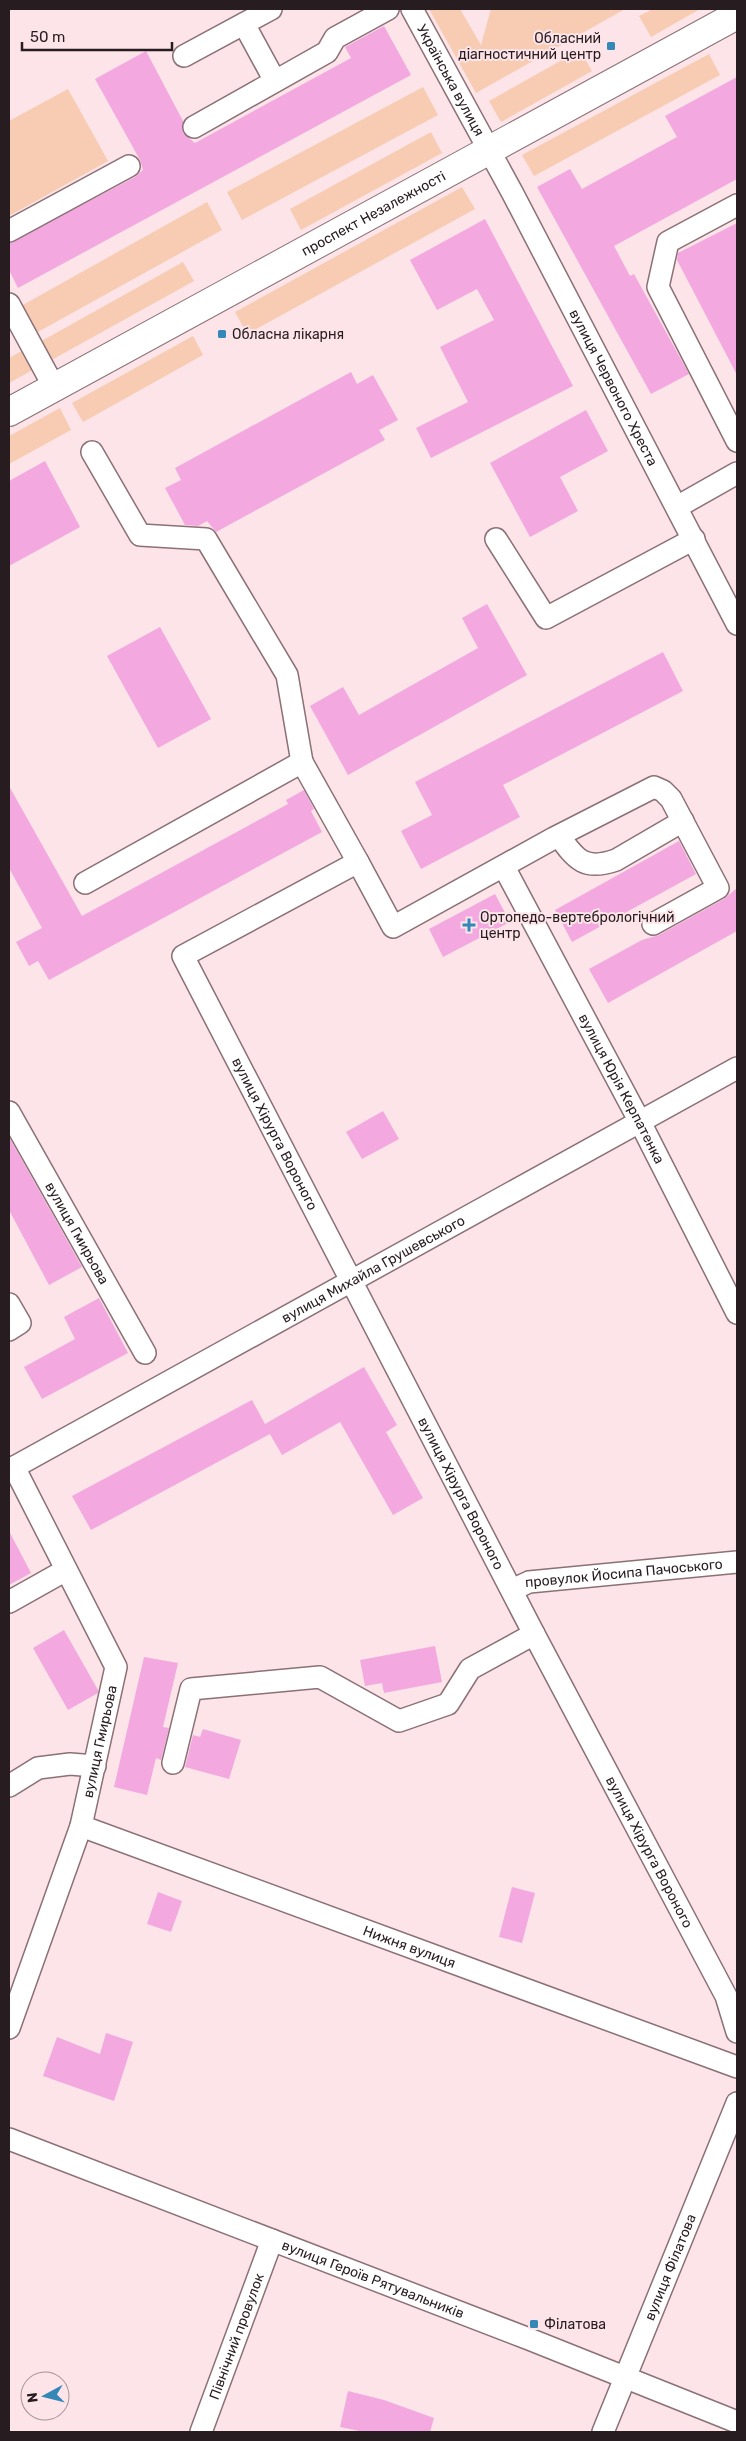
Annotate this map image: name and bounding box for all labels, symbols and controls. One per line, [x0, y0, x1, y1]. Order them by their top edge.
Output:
scale bar [22, 20, 172, 52]
street label: Українська вулиця [413, 22, 488, 139]
text: 50 m [30, 28, 65, 46]
place label: Обласний діагностичний центр [458, 30, 601, 63]
marker: Обласний діагностичний центр [605, 40, 617, 52]
street label: проспект Незалежності [299, 168, 449, 260]
street label: вулиця Червоного Хреста [566, 306, 661, 469]
place label: Обласна лікарня [232, 326, 344, 343]
marker: Обласна лікарня [216, 328, 228, 340]
place label: Ортопедо-вертебрологічний центр [480, 909, 675, 942]
marker: Ортопедо-вертебрологічний центр [462, 918, 476, 932]
street label: вулиця Юрія Керпатенка [575, 1011, 668, 1167]
street label: вулиця Хірурга Вороного [228, 1055, 321, 1213]
street label: вулиця Гмирьова [41, 1179, 112, 1287]
street label: вулиця Михайла Грушевського [279, 1212, 468, 1327]
street label: вулиця Хірурга Вороного [414, 1415, 507, 1573]
street label: провулок Йосипа Пачоського [524, 1555, 723, 1591]
street label: вулиця Гмирьова [79, 1684, 121, 1799]
street label: вулиця Хірурга Вороного [602, 1773, 696, 1931]
street label: Нижня вулиця [361, 1922, 458, 1972]
street label: вулиця Філатова [641, 2212, 700, 2323]
street label: вулиця Героїв Рятувальників [279, 2237, 467, 2322]
street label: Північний провулок [206, 2271, 268, 2402]
place label: Філатова [544, 2316, 606, 2333]
marker: Філатова [528, 2318, 540, 2330]
north arrow [20, 2371, 70, 2421]
text: N [24, 2391, 42, 2404]

